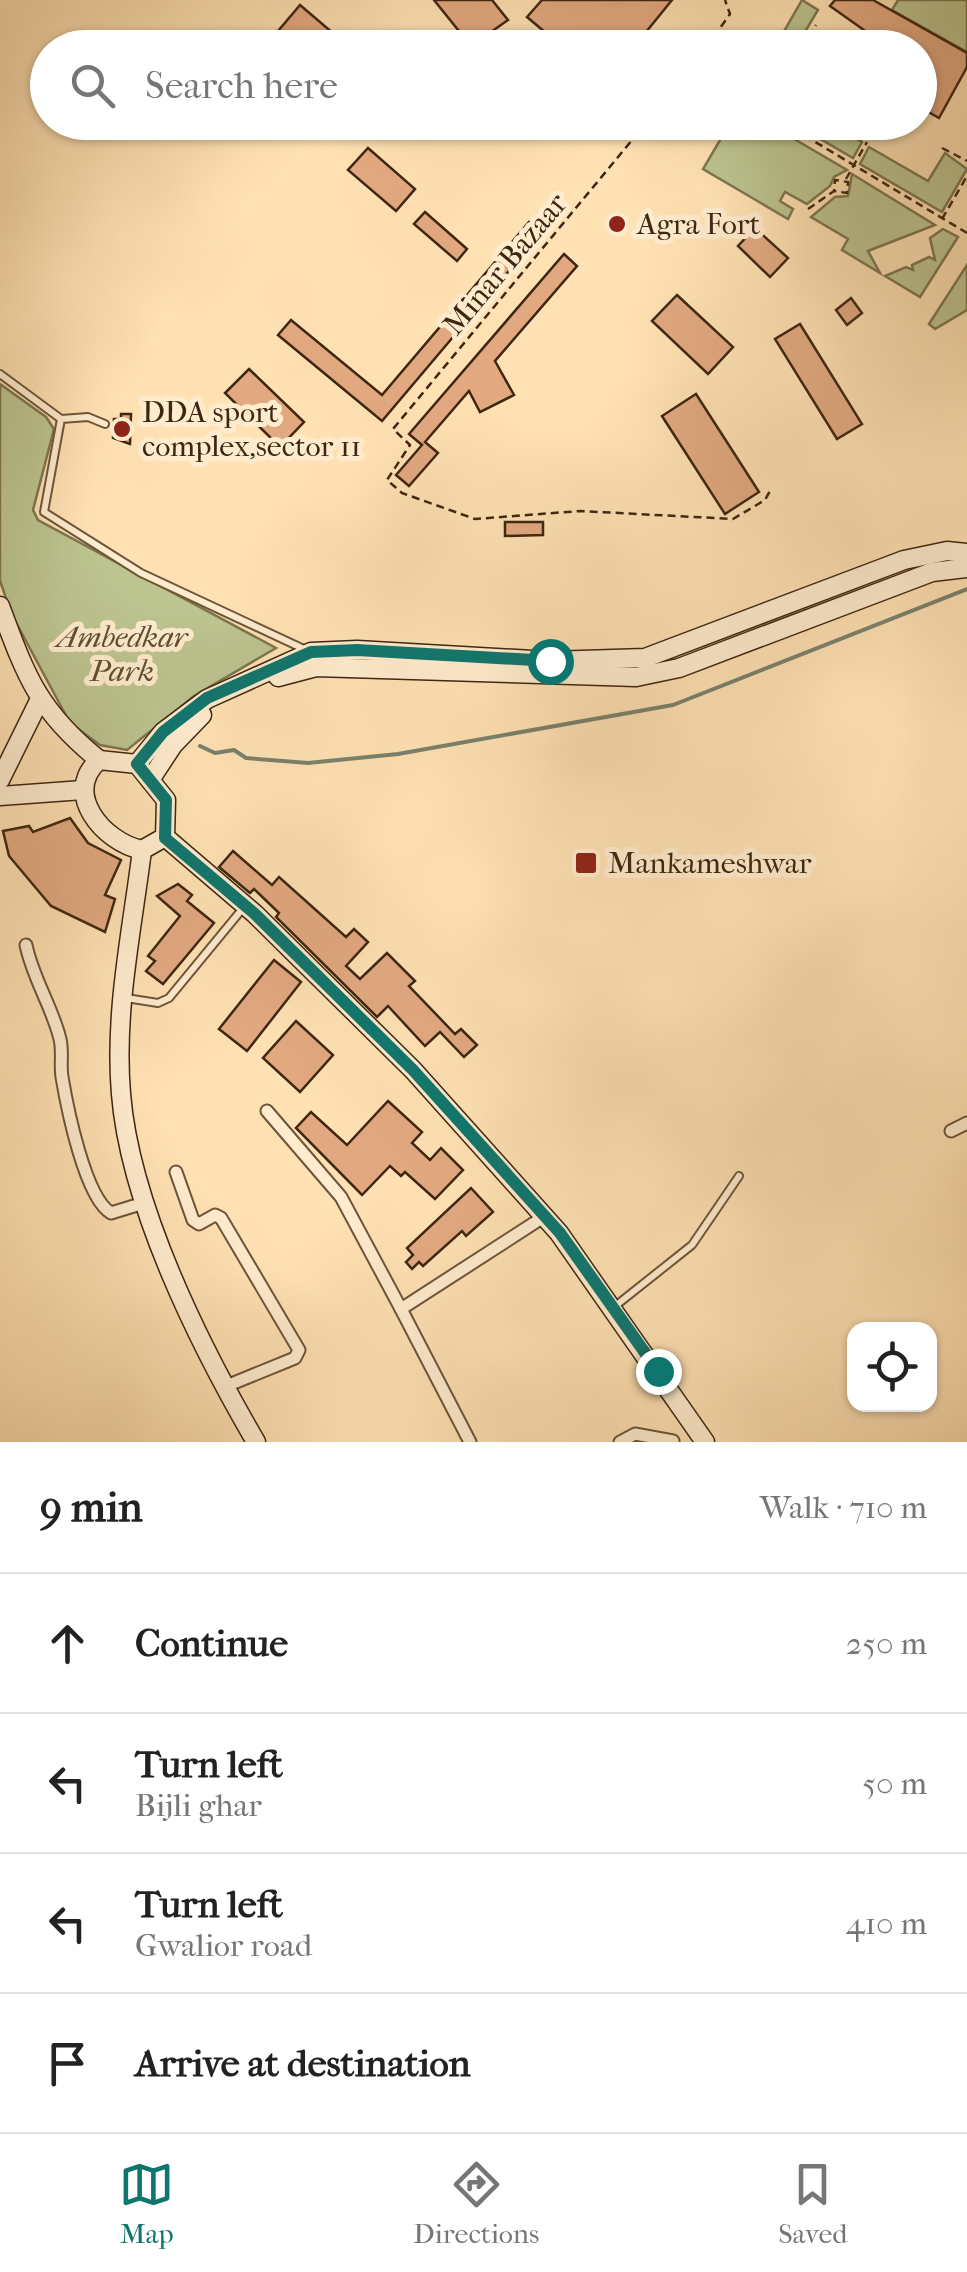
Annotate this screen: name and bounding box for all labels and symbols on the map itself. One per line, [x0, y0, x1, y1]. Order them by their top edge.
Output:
street label: Minar Bazaar [436, 186, 575, 342]
place label: Agra Fort [636, 207, 761, 242]
marker: Agra Fort [606, 213, 628, 235]
place label: DDA sport complex,sector 11 [142, 395, 361, 464]
marker: DDA sport complex,sector 11 [111, 418, 133, 440]
park label: Ambedkar Park [53, 620, 190, 689]
route start [528, 639, 574, 685]
place label: Mankameshwar [608, 846, 812, 881]
marker: Mankameshwar [573, 850, 599, 876]
route end [636, 1349, 682, 1395]

